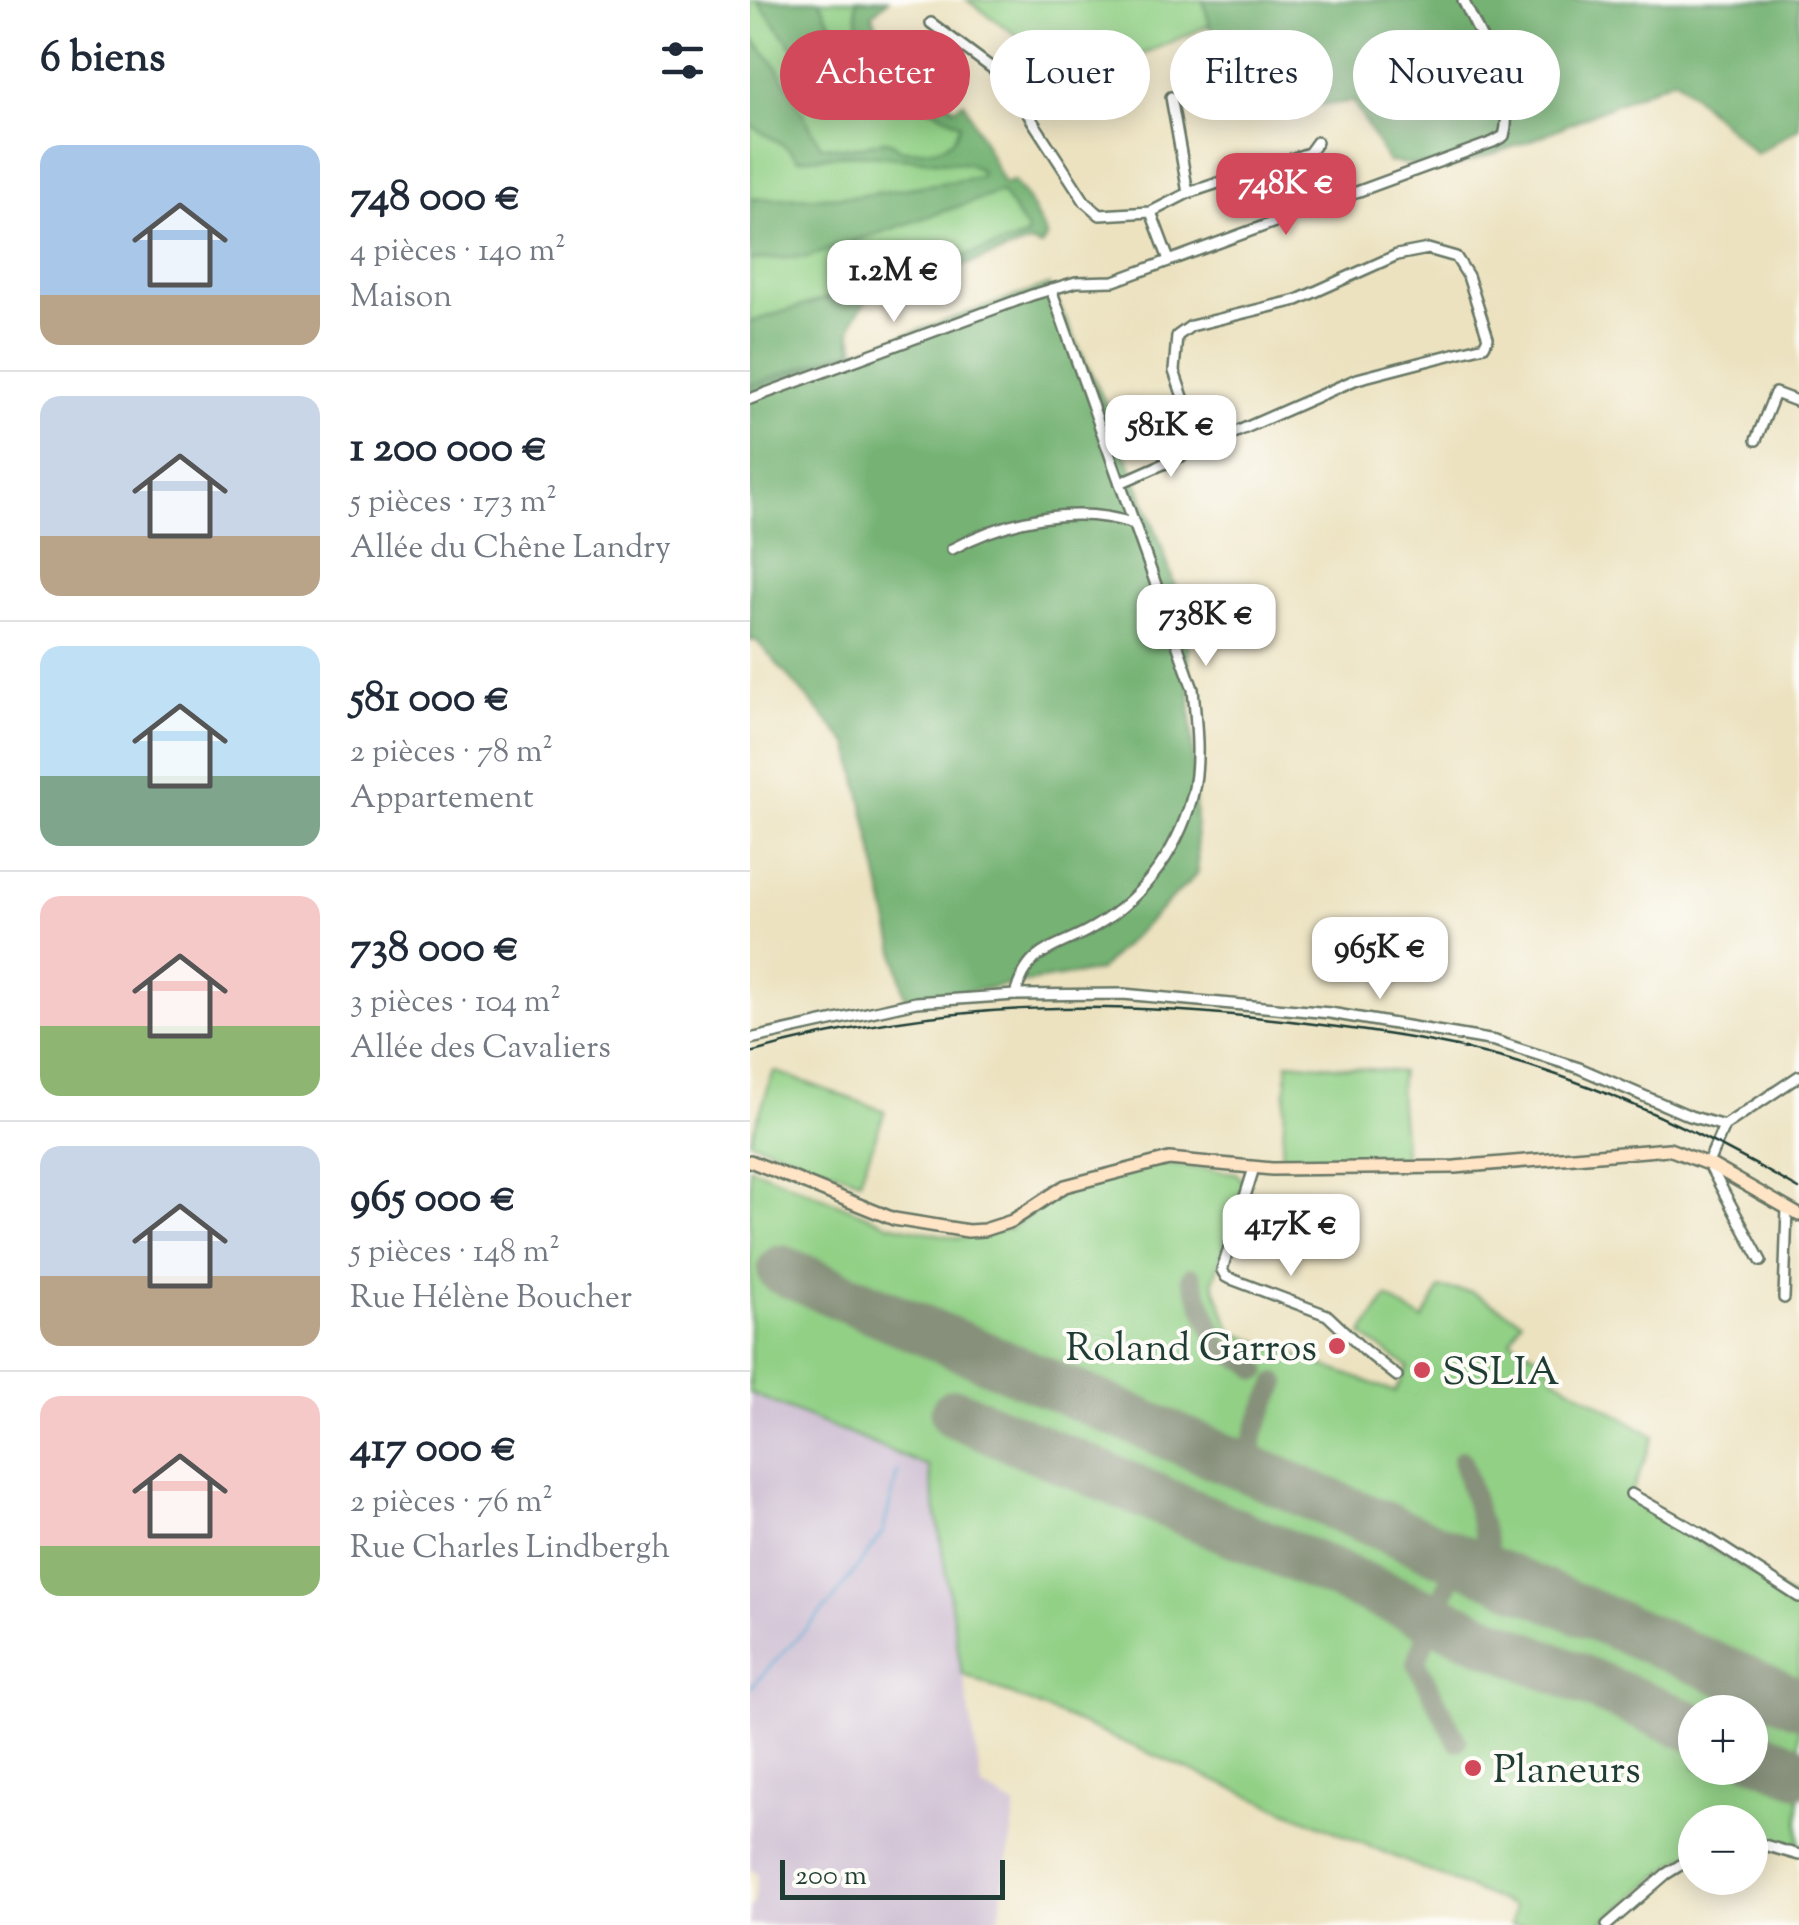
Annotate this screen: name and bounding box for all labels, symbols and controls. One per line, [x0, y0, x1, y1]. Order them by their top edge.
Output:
text: 6 biens [40, 30, 165, 90]
chip: Acheter [780, 30, 970, 120]
chip: Louer [990, 30, 1150, 120]
chip: Filtres [1170, 30, 1333, 120]
chip: Nouveau [1353, 30, 1560, 120]
icon: filters [655, 33, 710, 88]
pin: 748K € [1205, 153, 1367, 238]
text: 748K € [1238, 162, 1334, 208]
text: 748 000 € [350, 169, 521, 229]
icon: home [120, 185, 240, 305]
text: 4 pièces · 140 m² [350, 229, 566, 275]
pin: 1.2M € [813, 240, 975, 325]
text: 1.2M € [849, 249, 939, 295]
text: Maison [350, 275, 452, 321]
pin: 581K € [1090, 395, 1252, 480]
text: 581K € [1127, 404, 1215, 450]
text: 1 200 000 € [350, 420, 548, 480]
icon: home [120, 436, 240, 556]
text: 5 pièces · 173 m² [350, 480, 557, 526]
text: Allée du Chêne Landry [350, 526, 671, 572]
pin: 738K € [1125, 584, 1287, 669]
text: 738K € [1159, 593, 1253, 639]
text: 581 000 € [350, 670, 510, 730]
icon: home [120, 686, 240, 806]
text: 2 pièces · 78 m² [350, 730, 553, 776]
text: Appartement [350, 776, 534, 822]
pin: 965K € [1299, 917, 1461, 1002]
text: 738 000 € [350, 920, 519, 980]
text: 965K € [1334, 926, 1426, 972]
icon: home [120, 936, 240, 1056]
text: 3 pièces · 104 m² [350, 980, 561, 1026]
text: Allée des Cavaliers [350, 1026, 611, 1072]
text: 965 000 € [350, 1170, 516, 1230]
icon: home [120, 1186, 240, 1306]
pin: 417K € [1210, 1194, 1372, 1279]
text: 417K € [1245, 1203, 1337, 1249]
text: 5 pièces · 148 m² [350, 1230, 560, 1276]
text: Rue Hélène Boucher [350, 1276, 632, 1322]
place label: Roland Garros [1066, 1322, 1317, 1379]
marker: Roland Garros [1326, 1335, 1348, 1357]
place label: SSLIA [1442, 1346, 1559, 1403]
marker: SSLIA [1411, 1359, 1433, 1381]
text: 417 000 € [350, 1420, 517, 1480]
icon: home [120, 1436, 240, 1556]
text: 2 pièces · 76 m² [350, 1480, 553, 1526]
text: Rue Charles Lindbergh [350, 1526, 670, 1572]
map controls [1678, 1695, 1768, 1895]
button: + [1678, 1695, 1768, 1785]
place label: Planeurs [1493, 1744, 1641, 1801]
marker: Planeurs [1462, 1757, 1484, 1779]
button: − [1678, 1805, 1768, 1895]
scale bar [780, 1855, 1005, 1900]
text: 200 m [795, 1857, 867, 1897]

